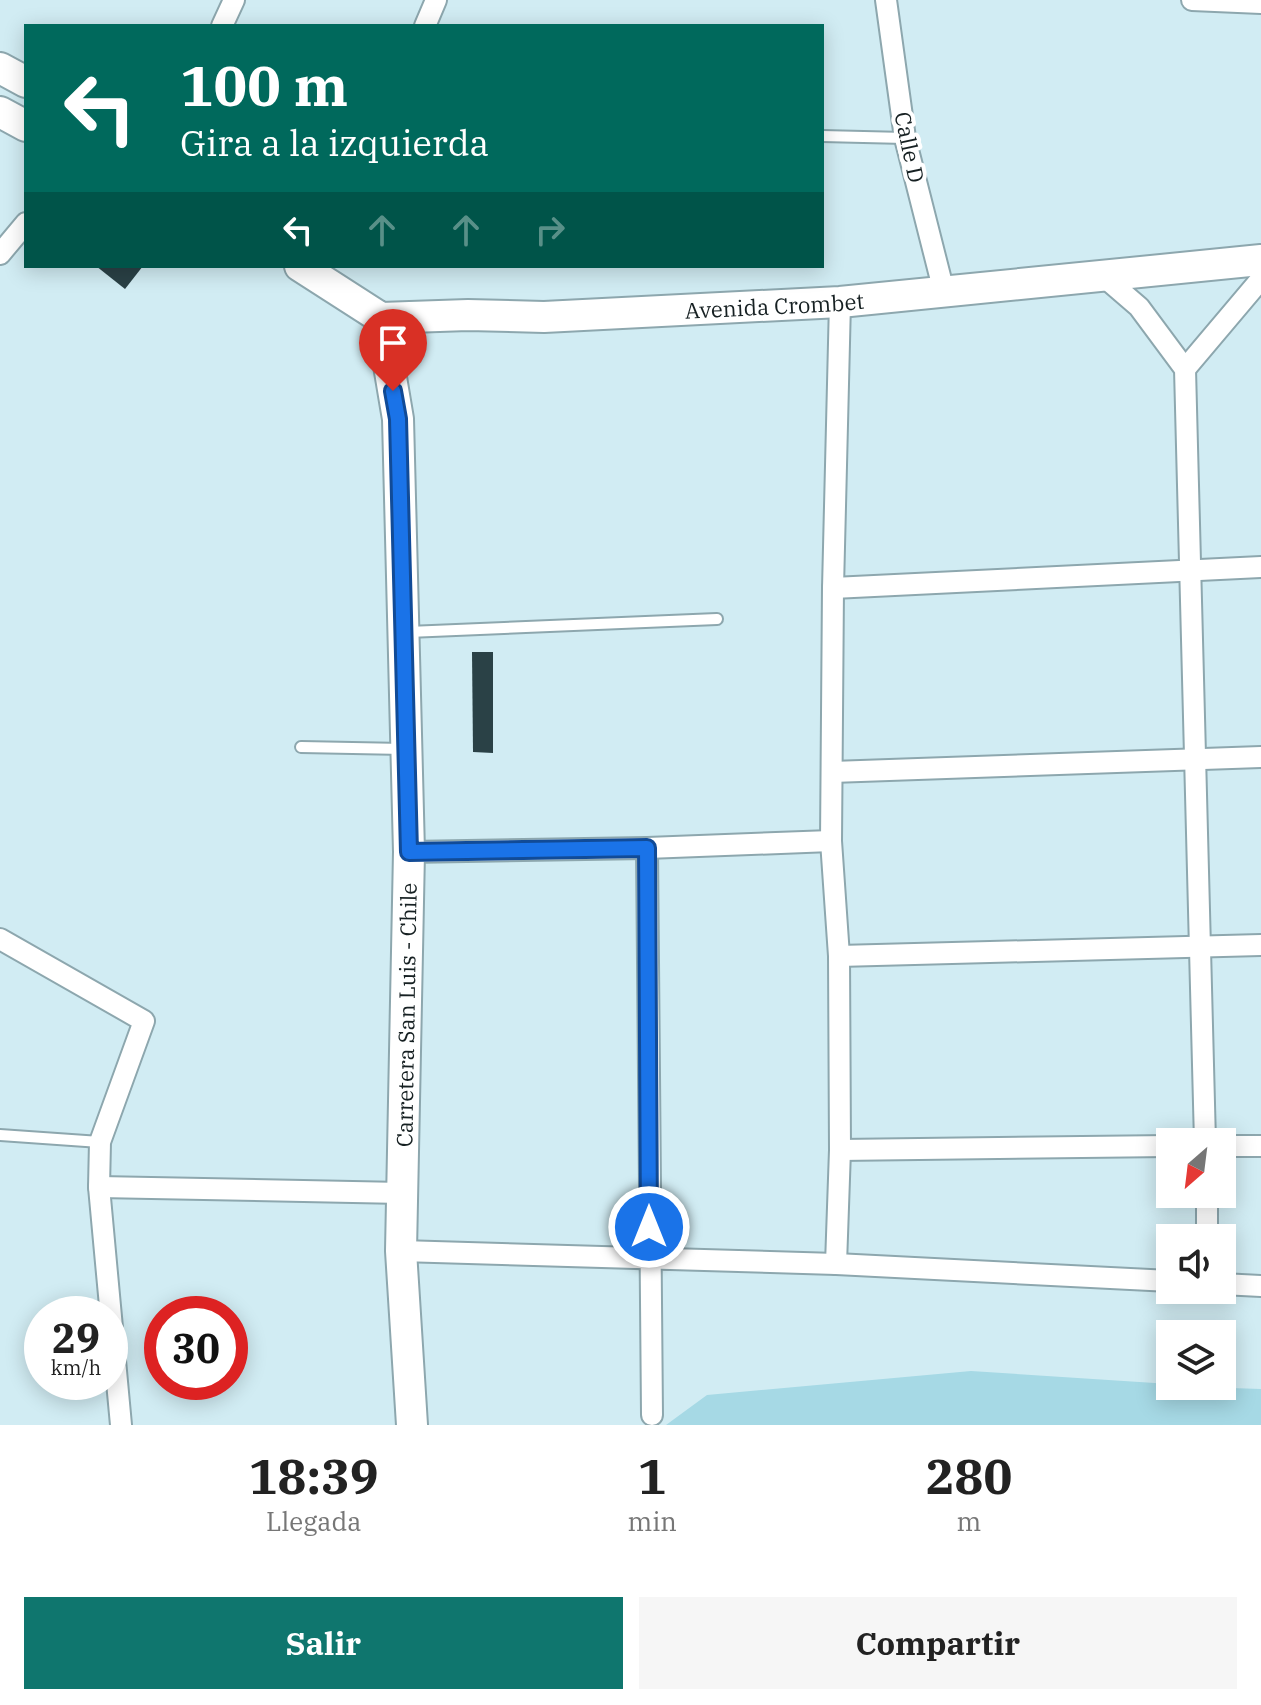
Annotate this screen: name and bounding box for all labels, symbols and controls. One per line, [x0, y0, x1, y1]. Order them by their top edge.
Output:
text: 100 m [180, 49, 348, 121]
icon: left [48, 56, 152, 160]
street label: Calle D [888, 109, 932, 185]
text: Gira a la izquierda [180, 119, 489, 166]
icon: left [276, 208, 320, 252]
icon: ahead [360, 208, 404, 252]
icon: ahead [444, 208, 488, 252]
icon: right [528, 208, 572, 252]
street label: Avenida Crombet [684, 285, 866, 324]
pin [359, 309, 427, 391]
icon: arrive [371, 321, 415, 365]
street label: Carretera San Luis - Chile [389, 883, 423, 1147]
north arrow [1156, 1128, 1236, 1208]
map controls [1156, 1128, 1236, 1400]
position arrow [607, 1185, 691, 1269]
button: sound [1156, 1224, 1236, 1304]
speed limit sign: 30 [144, 1296, 248, 1400]
text: 29 [52, 1312, 100, 1364]
button: layers [1156, 1320, 1236, 1400]
text: km/h [51, 1354, 101, 1381]
text: 18:39 [249, 1445, 379, 1507]
text: 1 [638, 1445, 667, 1507]
text: 280 [926, 1445, 1012, 1507]
text: Llegada [266, 1504, 361, 1538]
text: min [627, 1504, 677, 1538]
text: m [957, 1504, 981, 1538]
button: Salir [24, 1597, 623, 1689]
button: Compartir [639, 1597, 1237, 1689]

